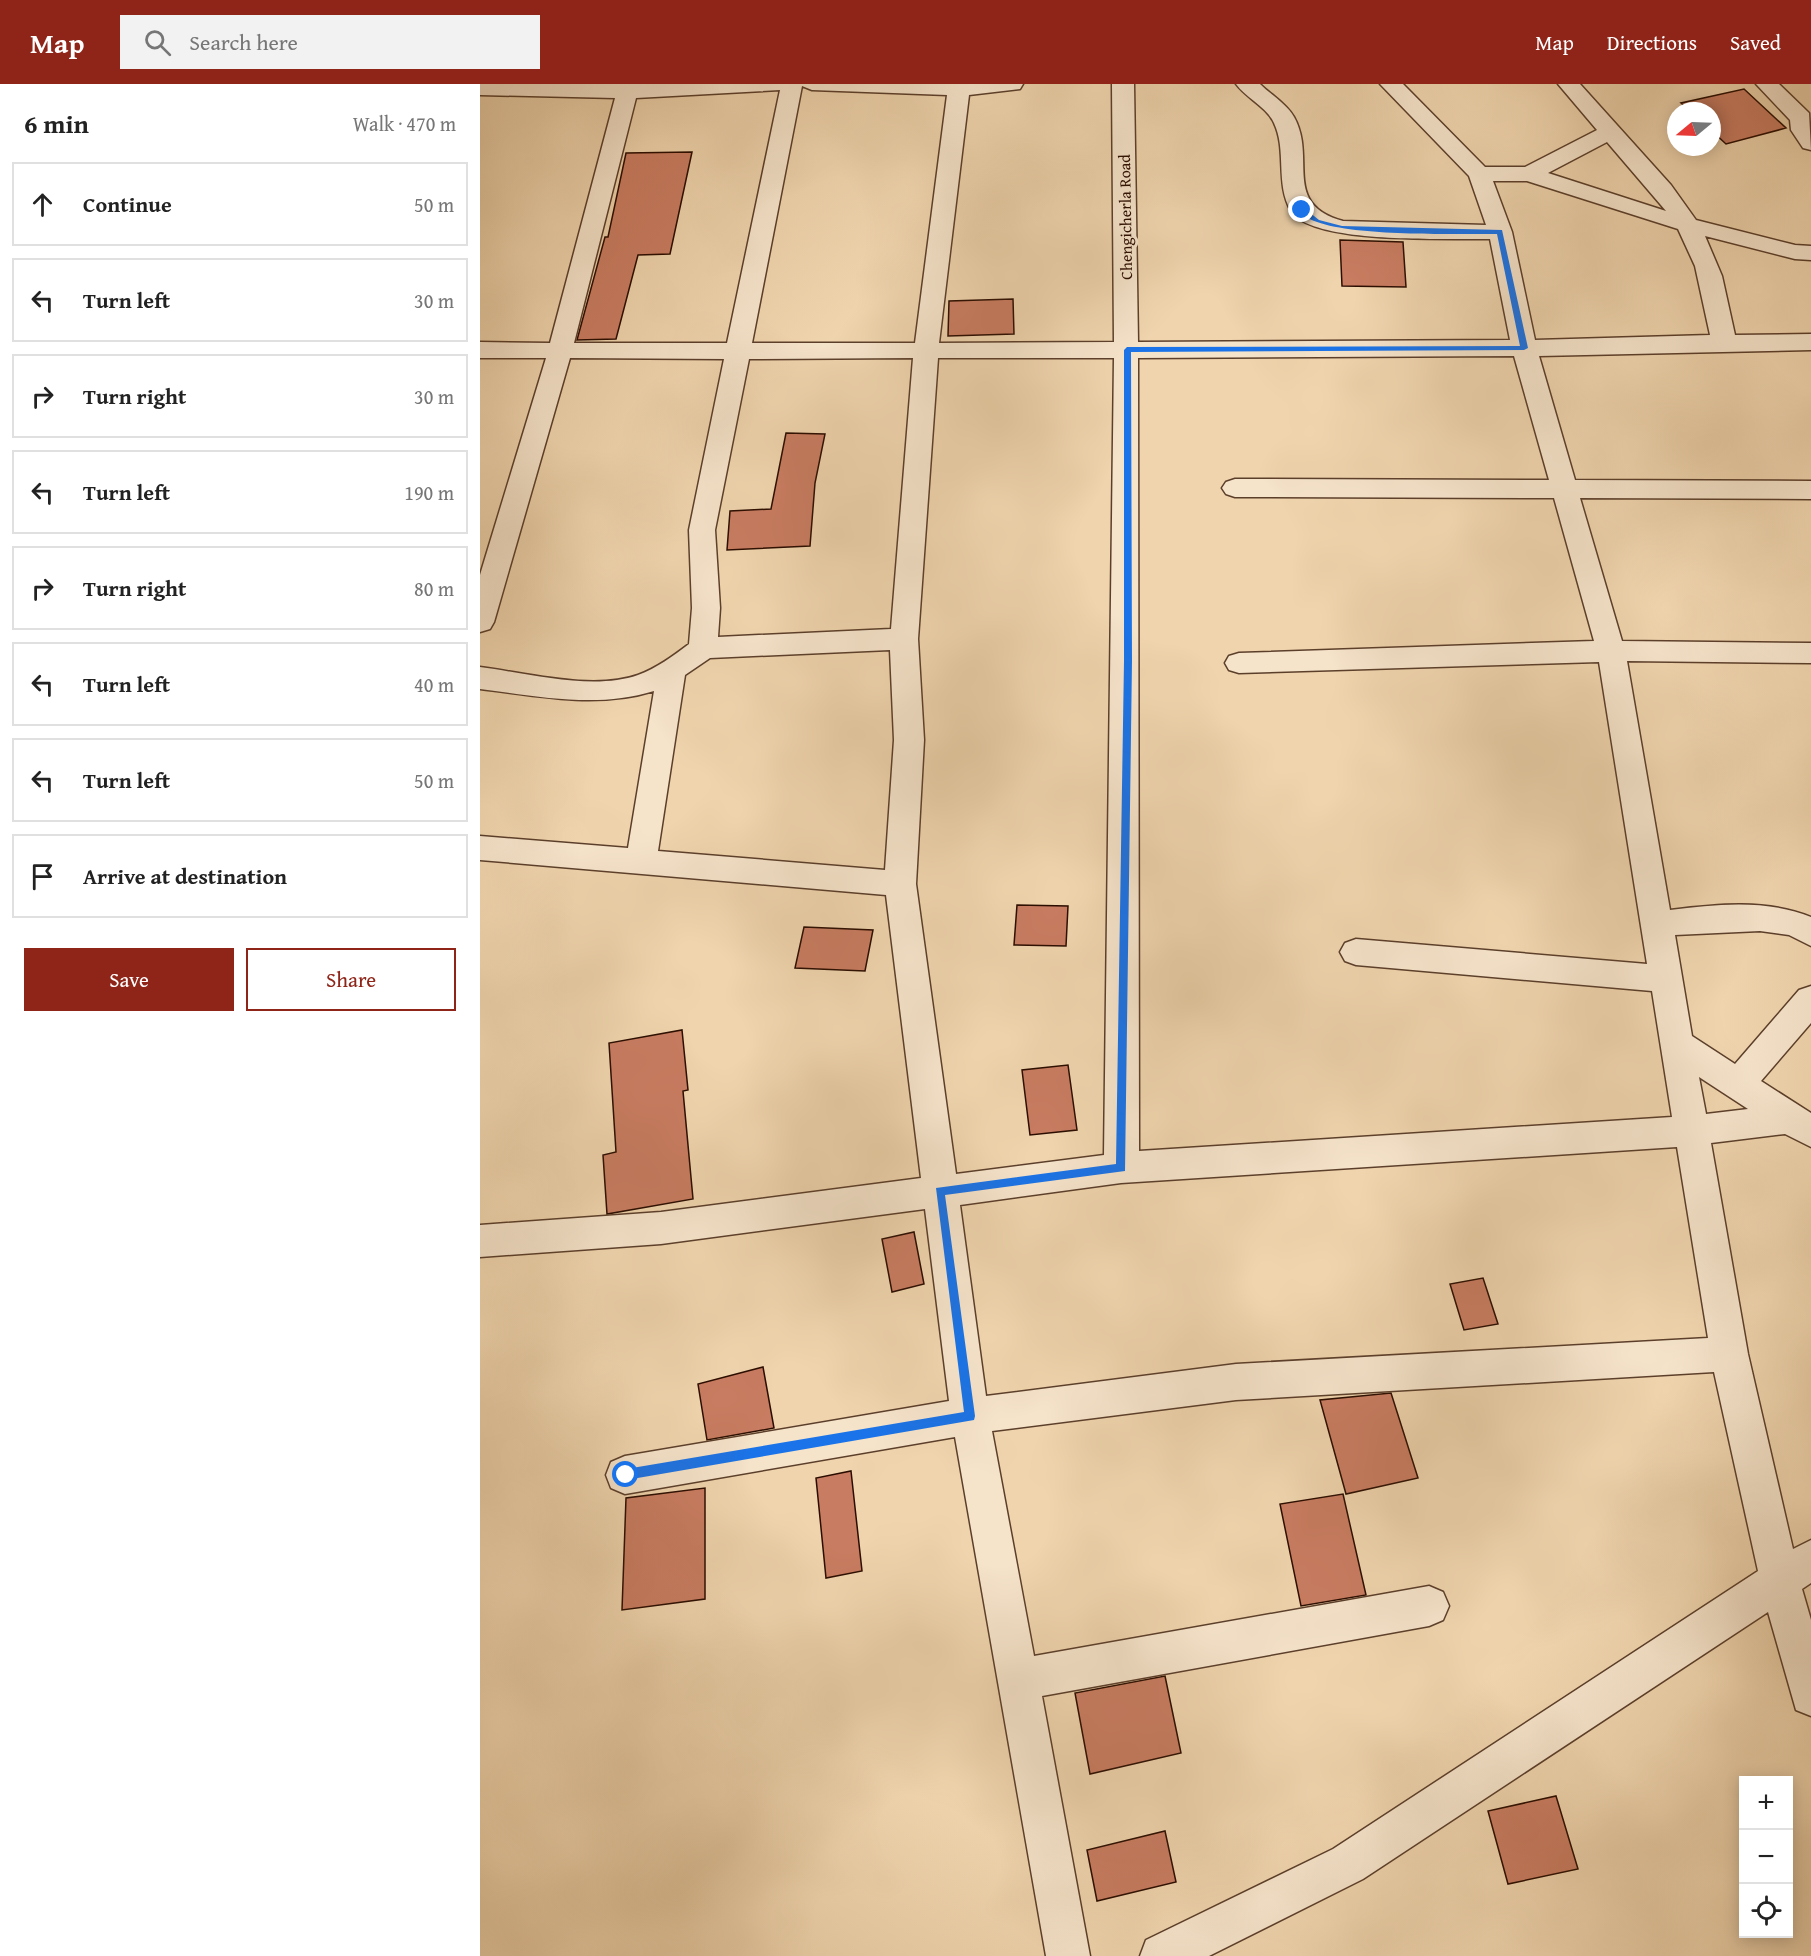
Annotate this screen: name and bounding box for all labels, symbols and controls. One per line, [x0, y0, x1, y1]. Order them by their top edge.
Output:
search box [120, 15, 540, 69]
text: Map [30, 22, 84, 63]
icon: search [141, 26, 174, 59]
text: Search here [189, 26, 298, 58]
text: Map [1535, 27, 1574, 58]
text: Directions [1607, 27, 1697, 58]
text: Saved [1730, 27, 1781, 58]
north arrow [1667, 102, 1721, 156]
text: 6 min [24, 104, 89, 143]
text: Walk · 470 m [353, 109, 456, 138]
street label: Chengicherla Road [1112, 154, 1138, 280]
icon: ahead [26, 188, 59, 221]
text: Continue [83, 188, 172, 220]
text: 50 m [414, 190, 454, 219]
route end [1288, 196, 1314, 222]
icon: left [26, 284, 59, 317]
text: Turn left [83, 284, 170, 316]
text: 30 m [414, 286, 454, 315]
icon: right [26, 380, 59, 413]
text: Turn right [83, 380, 186, 412]
text: 30 m [414, 382, 454, 411]
icon: left [26, 476, 59, 509]
text: Turn left [83, 476, 170, 508]
text: 190 m [404, 478, 454, 507]
icon: right [26, 572, 59, 605]
text: Turn right [83, 572, 186, 604]
text: 80 m [414, 574, 454, 603]
icon: left [26, 668, 59, 701]
text: Turn left [83, 668, 170, 700]
text: 40 m [414, 670, 454, 699]
icon: left [26, 764, 59, 797]
text: Turn left [83, 764, 170, 796]
text: 50 m [414, 766, 454, 795]
icon: arrive [26, 860, 59, 893]
text: Arrive at destination [83, 860, 287, 892]
button: Save [24, 948, 234, 1011]
button: Share [246, 948, 456, 1011]
route start [612, 1461, 638, 1487]
map controls [1739, 1776, 1793, 1938]
button: + [1739, 1776, 1793, 1830]
button: − [1739, 1830, 1793, 1884]
button: locate [1739, 1884, 1793, 1938]

